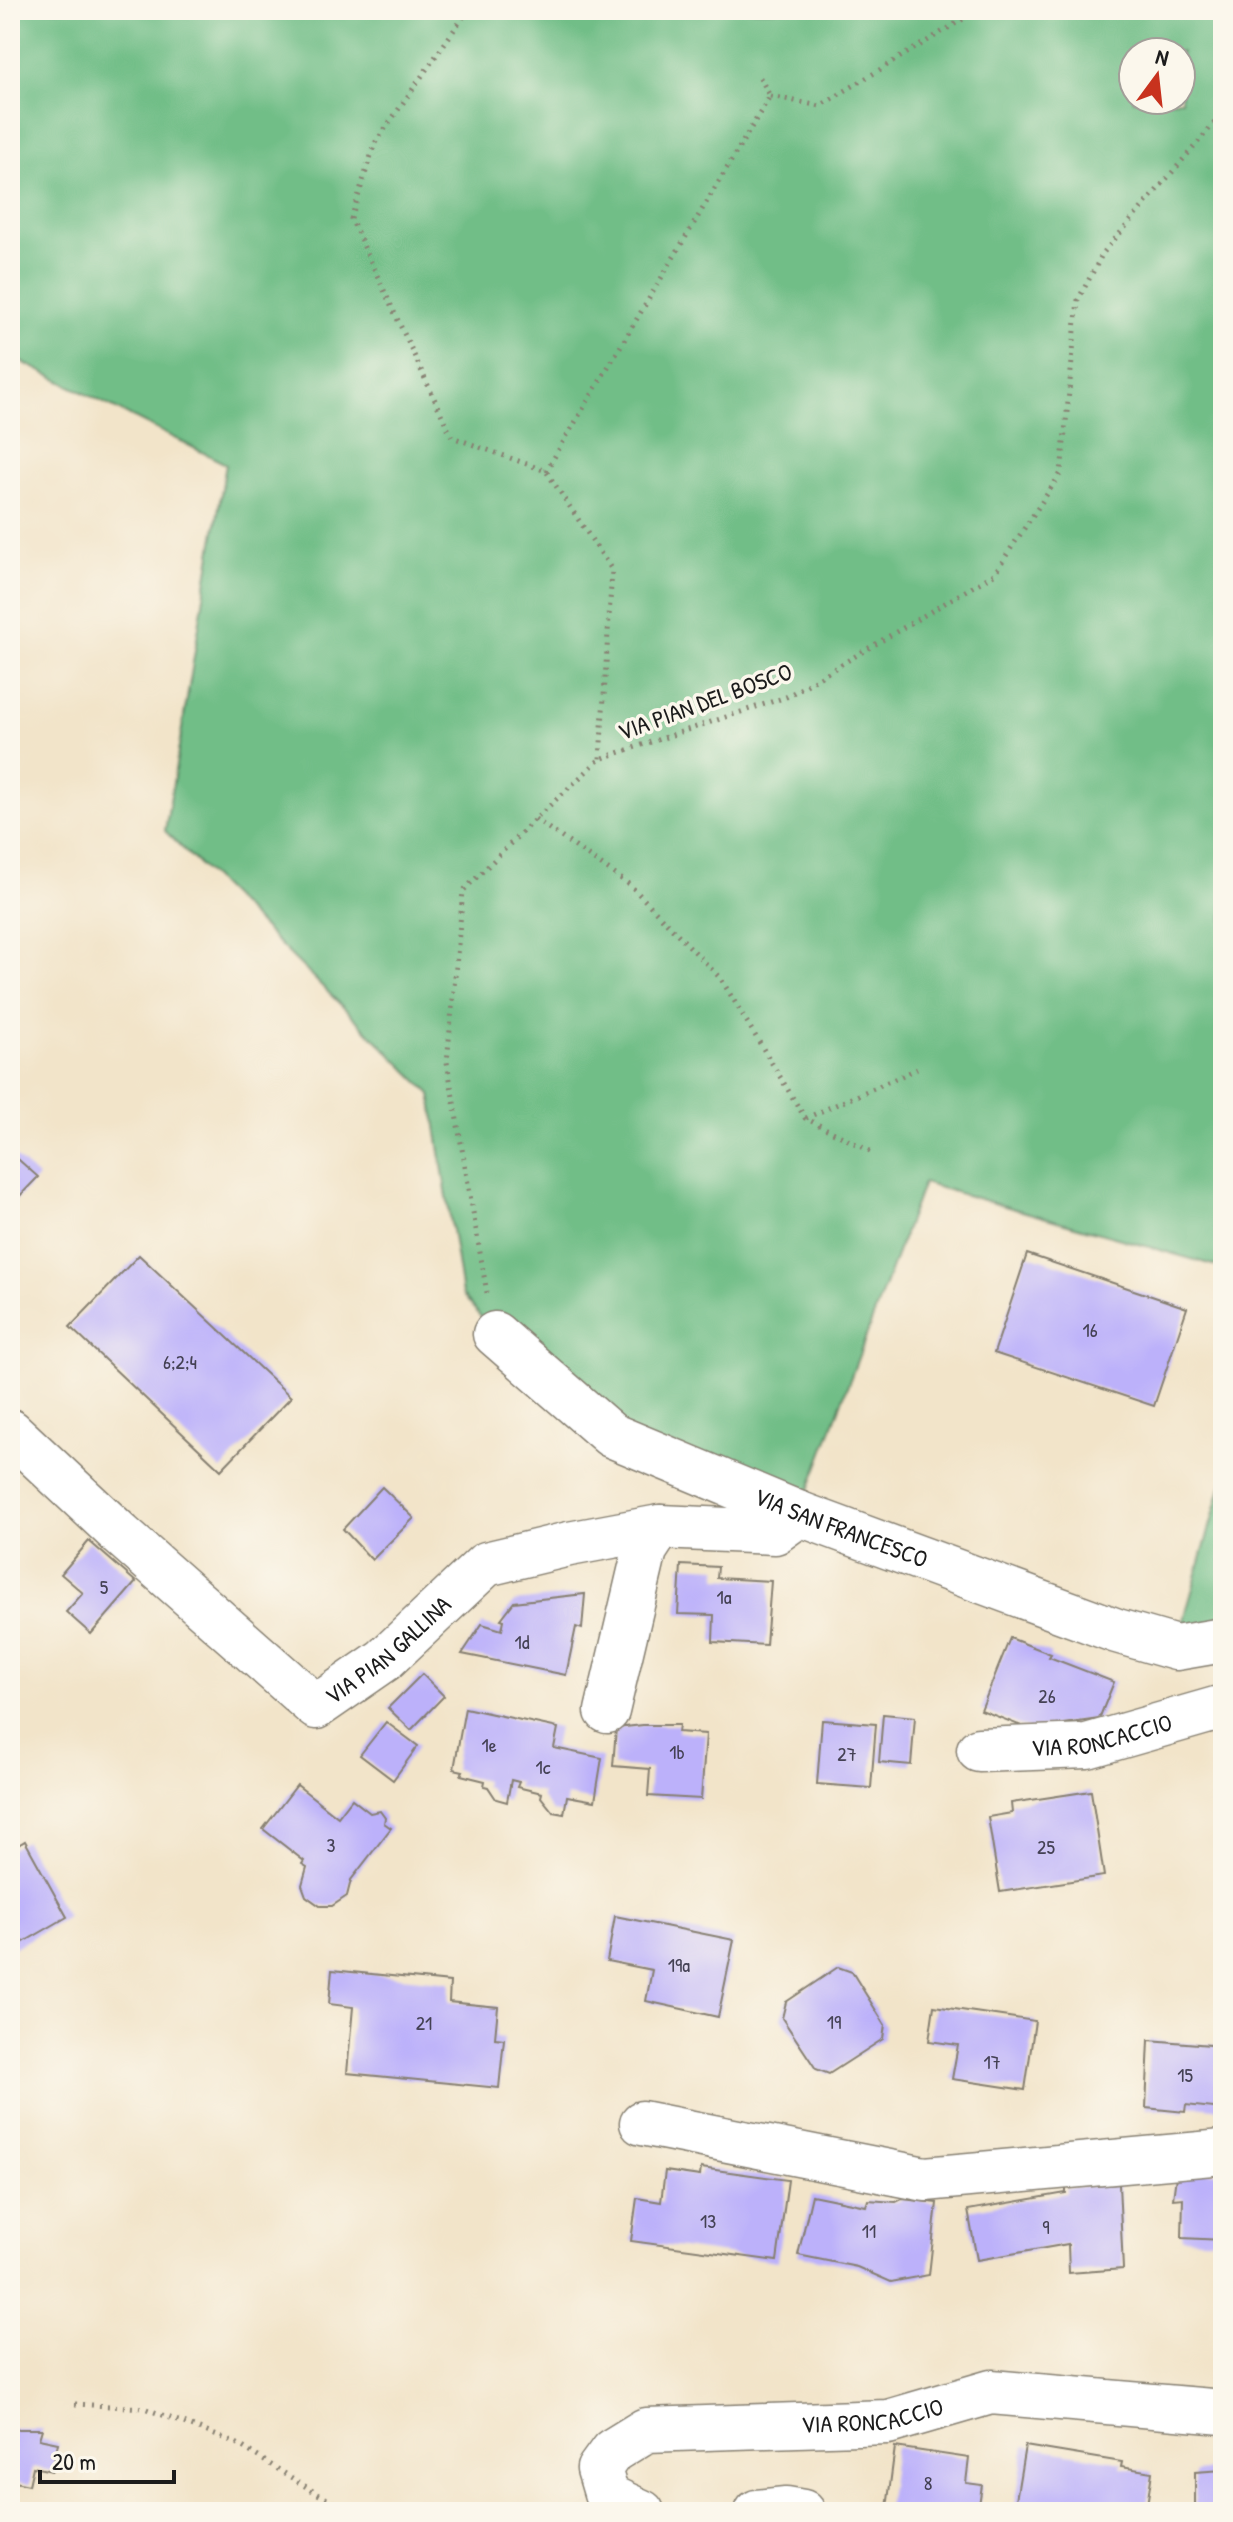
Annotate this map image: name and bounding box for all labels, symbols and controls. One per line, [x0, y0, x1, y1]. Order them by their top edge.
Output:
north arrow [1117, 36, 1197, 116]
text: N [1153, 41, 1172, 73]
street label: VIA PIAN DEL BOSCO [613, 655, 796, 747]
house number: 16 [1082, 1316, 1098, 1343]
house number: 6;2;4 [163, 1348, 197, 1375]
street label: VIA SAN FRANCESCO [750, 1480, 932, 1575]
house number: 5 [100, 1573, 109, 1600]
house number: 1a [716, 1583, 732, 1610]
street label: VIA PIAN GALLINA [318, 1588, 458, 1711]
house number: 1d [514, 1628, 530, 1655]
house number: 26 [1038, 1682, 1056, 1709]
street label: VIA RONCACCIO [1031, 1705, 1175, 1763]
house number: 1e [481, 1731, 497, 1758]
house number: 1b [669, 1738, 685, 1765]
house number: 27 [837, 1740, 857, 1767]
house number: 1c [535, 1753, 551, 1780]
house number: 3 [327, 1831, 336, 1858]
house number: 25 [1037, 1833, 1055, 1860]
house number: 19a [668, 1951, 690, 1978]
house number: 19 [827, 2008, 841, 2035]
house number: 21 [416, 2009, 432, 2036]
house number: 17 [983, 2048, 1001, 2075]
house number: 15 [1177, 2061, 1193, 2088]
house number: 13 [700, 2207, 716, 2234]
house number: 9 [1042, 2213, 1050, 2240]
house number: 11 [862, 2217, 876, 2244]
street label: VIA RONCACCIO [801, 2390, 947, 2440]
scale bar [40, 2434, 174, 2484]
text: 20 m [52, 2445, 96, 2477]
house number: 8 [924, 2469, 932, 2496]

